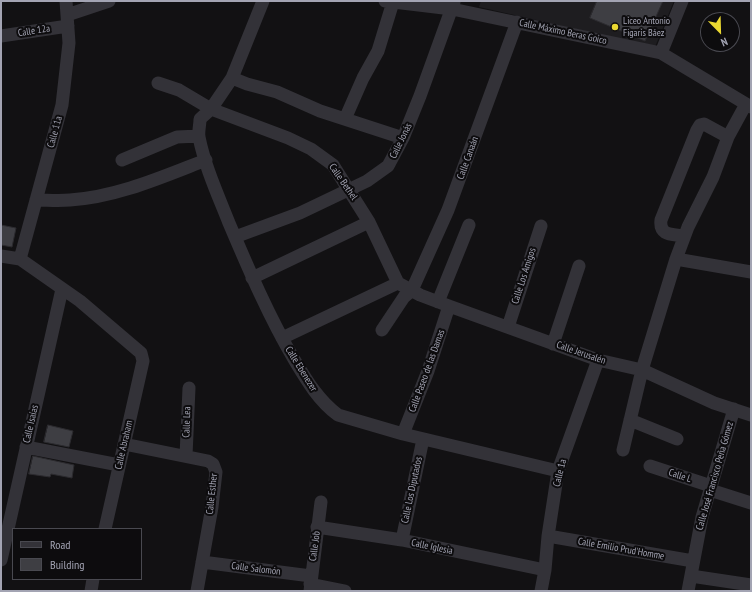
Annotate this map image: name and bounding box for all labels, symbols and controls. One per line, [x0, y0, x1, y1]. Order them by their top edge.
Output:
north arrow [700, 12, 740, 52]
place label: Liceo Antonio Figaris Báez [623, 15, 670, 38]
street label: Calle Máximo Beras Goico [518, 17, 608, 47]
marker: Liceo Antonio Figaris Báez [610, 22, 620, 32]
street label: Calle 12a [17, 23, 51, 39]
text: N [719, 35, 730, 50]
street label: Calle 11a [45, 115, 65, 149]
street label: Calle Jonás [387, 121, 415, 161]
street label: Calle Canaán [455, 135, 481, 181]
street label: Calle Bethel [326, 161, 360, 203]
street label: Calle Los Amigos [509, 246, 539, 306]
street label: Calle Paseo de las Damas [406, 328, 448, 414]
street label: Calle Jerusalén [555, 339, 607, 367]
street label: Calle Ebenezer [282, 344, 320, 394]
street label: Calle Isaías [21, 404, 41, 444]
street label: Calle Lea [180, 406, 194, 438]
street label: Calle Abraham [113, 419, 135, 471]
street label: Calle José Francisco Peña Gómez [694, 420, 736, 532]
street label: Calle Los Diputados [399, 456, 425, 524]
street label: Calle 1a [551, 458, 569, 488]
street label: Calle L [667, 467, 693, 485]
street label: Calle Esther [204, 473, 220, 515]
legend [12, 528, 142, 580]
street label: Calle Job [307, 530, 323, 562]
street label: Calle Emilio Prud'Homme [577, 535, 665, 563]
text: Road [50, 537, 70, 552]
street label: Calle Iglesia [410, 537, 454, 557]
text: Building [50, 557, 85, 572]
street label: Calle Salomón [231, 560, 281, 578]

